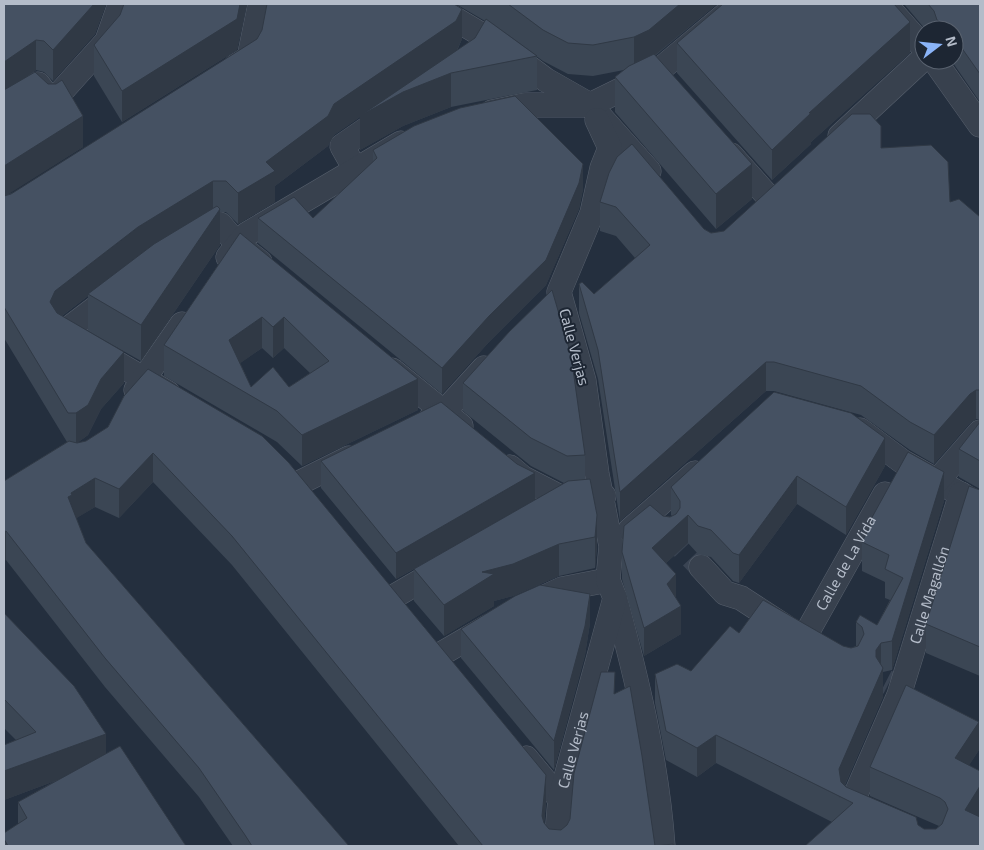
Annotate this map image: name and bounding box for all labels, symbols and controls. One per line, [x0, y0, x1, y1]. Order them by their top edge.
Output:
north arrow [914, 20, 964, 70]
text: N [942, 34, 962, 48]
street label: Calle Verjas [555, 306, 594, 387]
street label: Calle de La Vida [811, 512, 879, 613]
street label: Calle Magallón [905, 544, 952, 646]
street label: Calle Verjas [553, 709, 592, 790]

